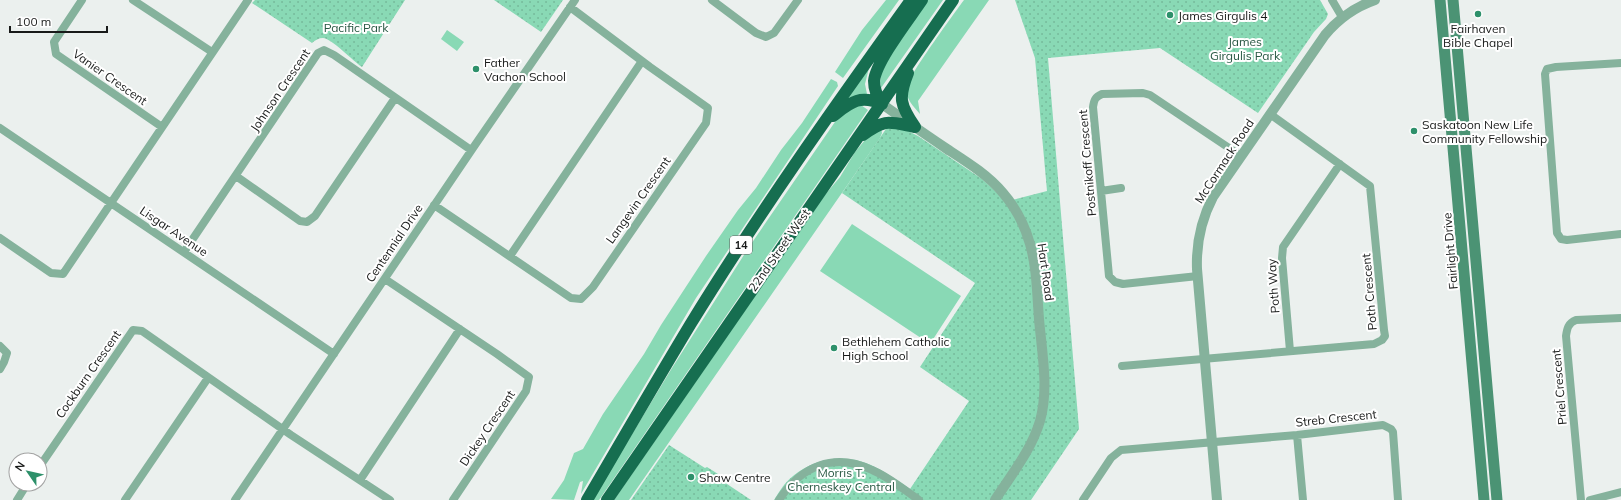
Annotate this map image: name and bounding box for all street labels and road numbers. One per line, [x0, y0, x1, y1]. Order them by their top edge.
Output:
street label: Vanier Crescent [70, 46, 150, 108]
street label: Johnson Crescent [247, 46, 313, 134]
street label: Postnikoff Crescent [1075, 109, 1099, 217]
street label: McCormack Road [1191, 116, 1257, 206]
street label: Langevin Crescent [602, 154, 674, 246]
street label: Centennial Drive [362, 201, 426, 285]
street label: Lisgar Avenue [137, 203, 211, 259]
street label: 22nd Street West [745, 206, 813, 294]
street label: Fairlight Drive [1439, 212, 1461, 290]
road number: 14 [730, 236, 752, 254]
street label: Hart Road [1035, 242, 1057, 302]
street label: Poth Crescent [1358, 253, 1380, 331]
street label: Poth Way [1264, 257, 1282, 314]
street label: Cockburn Crescent [52, 327, 124, 421]
street label: Priel Crescent [1548, 349, 1570, 425]
street label: Dickey Crescent [456, 387, 518, 469]
street label: Streb Crescent [1295, 406, 1377, 430]

